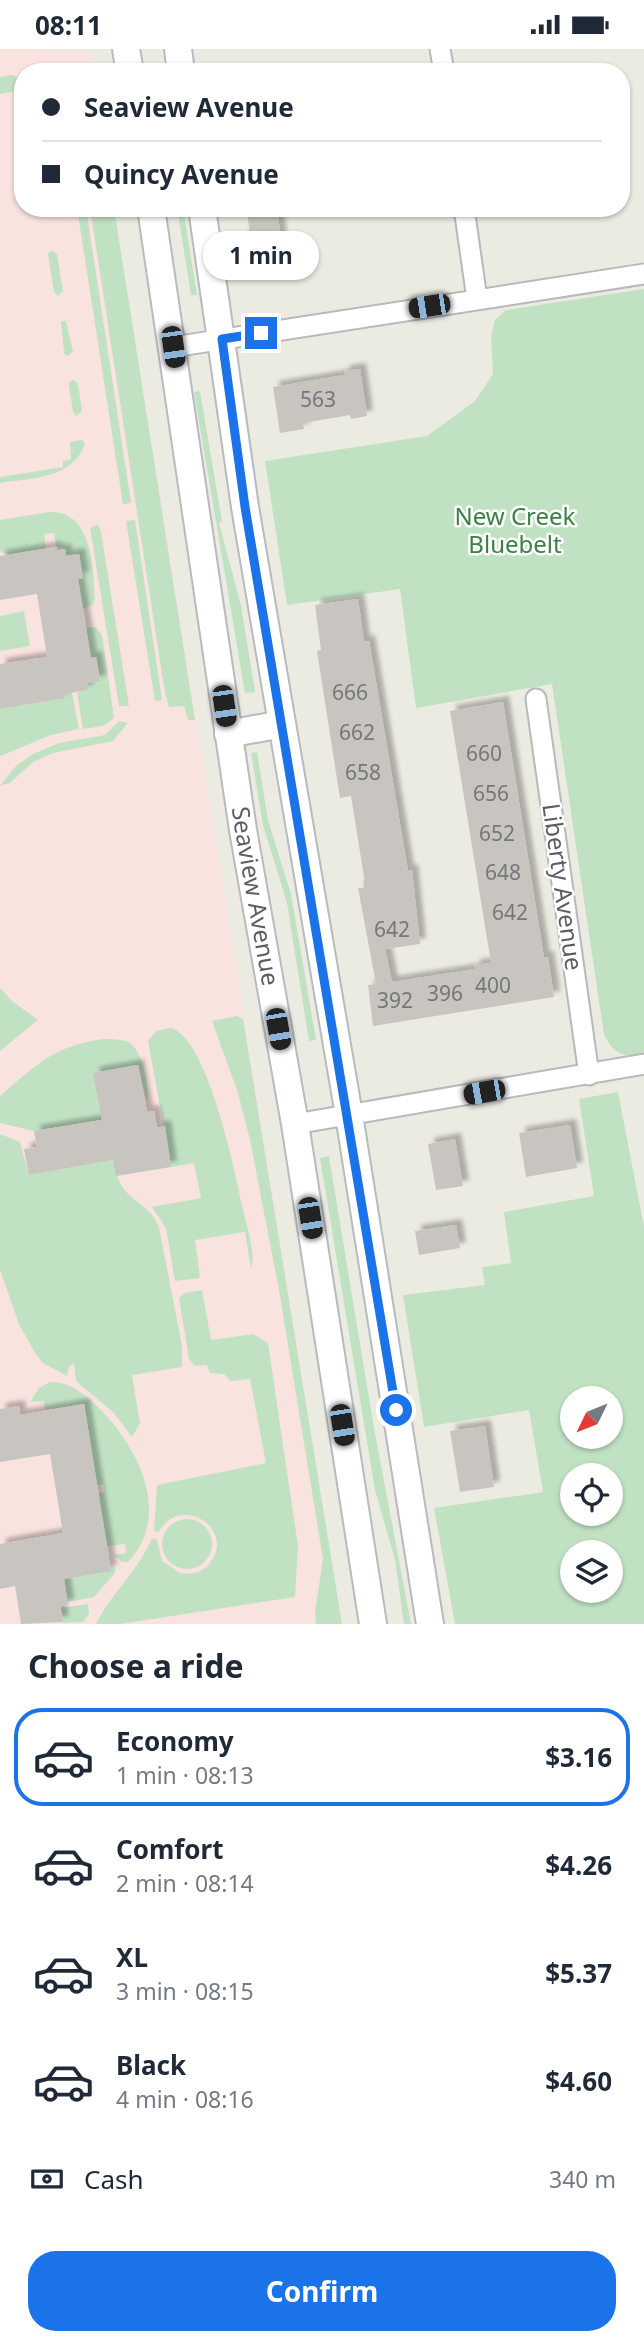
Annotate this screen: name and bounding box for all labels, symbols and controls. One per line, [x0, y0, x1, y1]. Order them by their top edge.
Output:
text: 08:11 [35, 7, 102, 43]
text: Seaview Avenue [84, 89, 294, 125]
text: Quincy Avenue [84, 156, 279, 192]
callout: 1 min [203, 231, 319, 281]
text: 1 min [229, 239, 293, 271]
car [407, 292, 452, 320]
route end [245, 317, 277, 349]
car [160, 325, 187, 369]
house number: 563 [300, 385, 336, 413]
park label: New Creek Bluebelt [455, 499, 576, 560]
house number: 666 [332, 678, 368, 706]
car [211, 684, 238, 728]
house number: 662 [339, 718, 375, 746]
house number: 660 [466, 739, 502, 767]
house number: 658 [345, 758, 381, 786]
house number: 656 [473, 779, 509, 807]
street label: Liberty Avenue [535, 801, 592, 972]
street label: Seaview Avenue [225, 804, 288, 988]
house number: 652 [479, 819, 515, 847]
house number: 648 [485, 858, 521, 886]
house number: 642 [492, 898, 528, 926]
house number: 642 [374, 915, 410, 943]
house number: 400 [475, 971, 511, 999]
house number: 396 [427, 979, 463, 1007]
house number: 392 [377, 986, 413, 1014]
car [265, 1006, 292, 1052]
car [462, 1078, 507, 1106]
car [297, 1196, 324, 1240]
north arrow [560, 1386, 623, 1449]
map controls [560, 1386, 623, 1603]
route start [380, 1394, 412, 1426]
car [329, 1403, 356, 1447]
button: locate [560, 1463, 623, 1526]
button: layers [560, 1540, 623, 1603]
text: Choose a ride [28, 1644, 244, 1687]
text: Economy [116, 1723, 234, 1759]
icon: car [32, 1726, 95, 1789]
text: $3.16 [545, 1739, 612, 1775]
text: 1 min · 08:13 [116, 1759, 254, 1791]
text: Comfort [116, 1831, 224, 1867]
icon: car [32, 1834, 95, 1897]
text: $4.26 [545, 1847, 612, 1883]
text: 2 min · 08:14 [116, 1867, 254, 1899]
text: XL [116, 1939, 148, 1975]
icon: car [32, 1942, 95, 2005]
text: $5.37 [545, 1955, 612, 1991]
text: 3 min · 08:15 [116, 1975, 254, 2007]
text: Black [116, 2047, 186, 2083]
icon: car [32, 2050, 95, 2113]
text: $4.60 [545, 2063, 612, 2099]
text: 4 min · 08:16 [116, 2083, 254, 2115]
icon: cash [28, 2160, 66, 2198]
text: Cash [84, 2161, 144, 2197]
text: 340 m [549, 2163, 616, 2195]
button: Confirm [28, 2251, 616, 2331]

